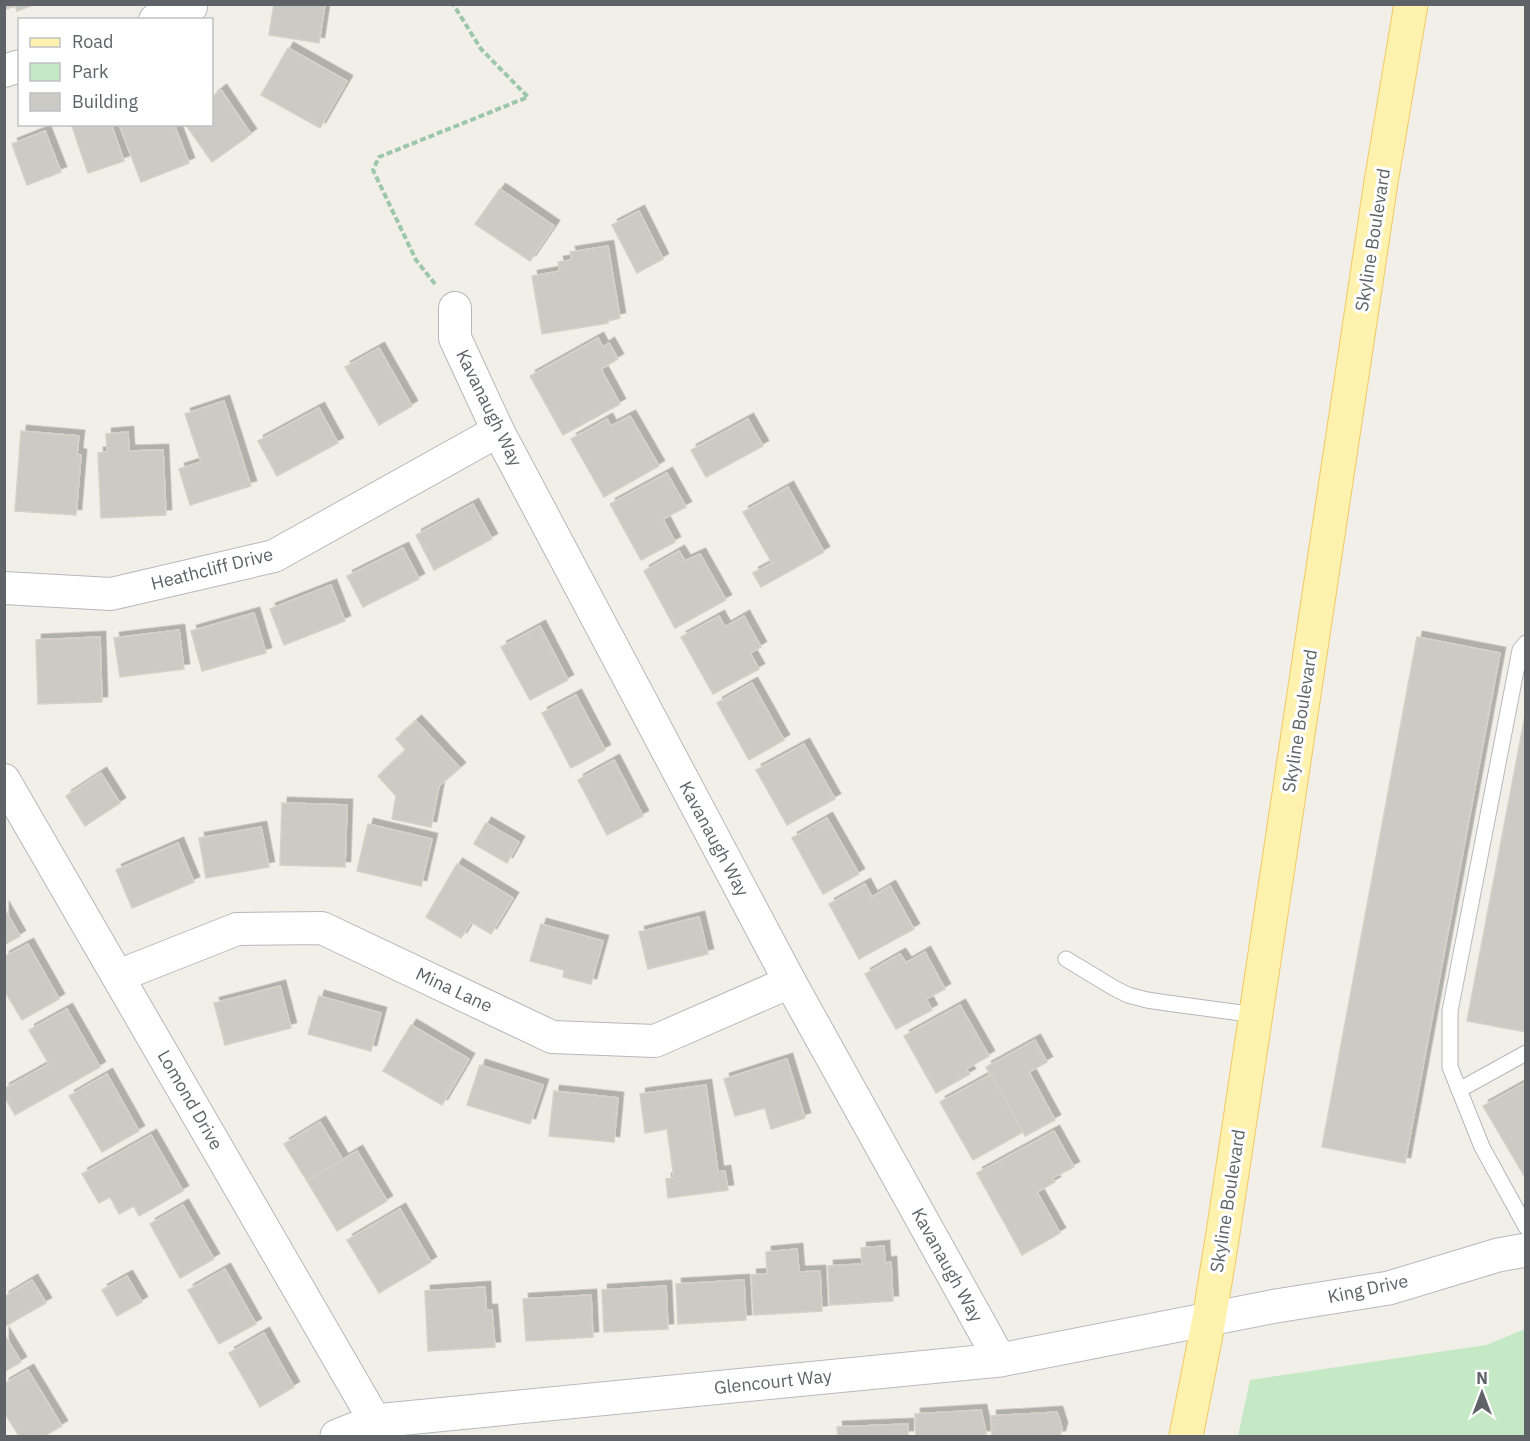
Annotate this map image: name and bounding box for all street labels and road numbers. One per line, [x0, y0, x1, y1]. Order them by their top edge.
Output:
street label: Skyline Boulevard [1350, 167, 1395, 313]
street label: Kavanaugh Way [451, 346, 528, 470]
street label: Heathcliff Drive [148, 542, 275, 595]
street label: Skyline Boulevard [1277, 648, 1322, 794]
street label: Kavanaugh Way [674, 777, 754, 900]
street label: Mina Lane [412, 962, 496, 1017]
street label: Lomond Drive [153, 1046, 228, 1154]
street label: Skyline Boulevard [1205, 1128, 1250, 1274]
street label: Kavanaugh Way [907, 1204, 988, 1326]
street label: King Drive [1326, 1269, 1410, 1308]
street label: Glencourt Way [713, 1364, 833, 1399]

